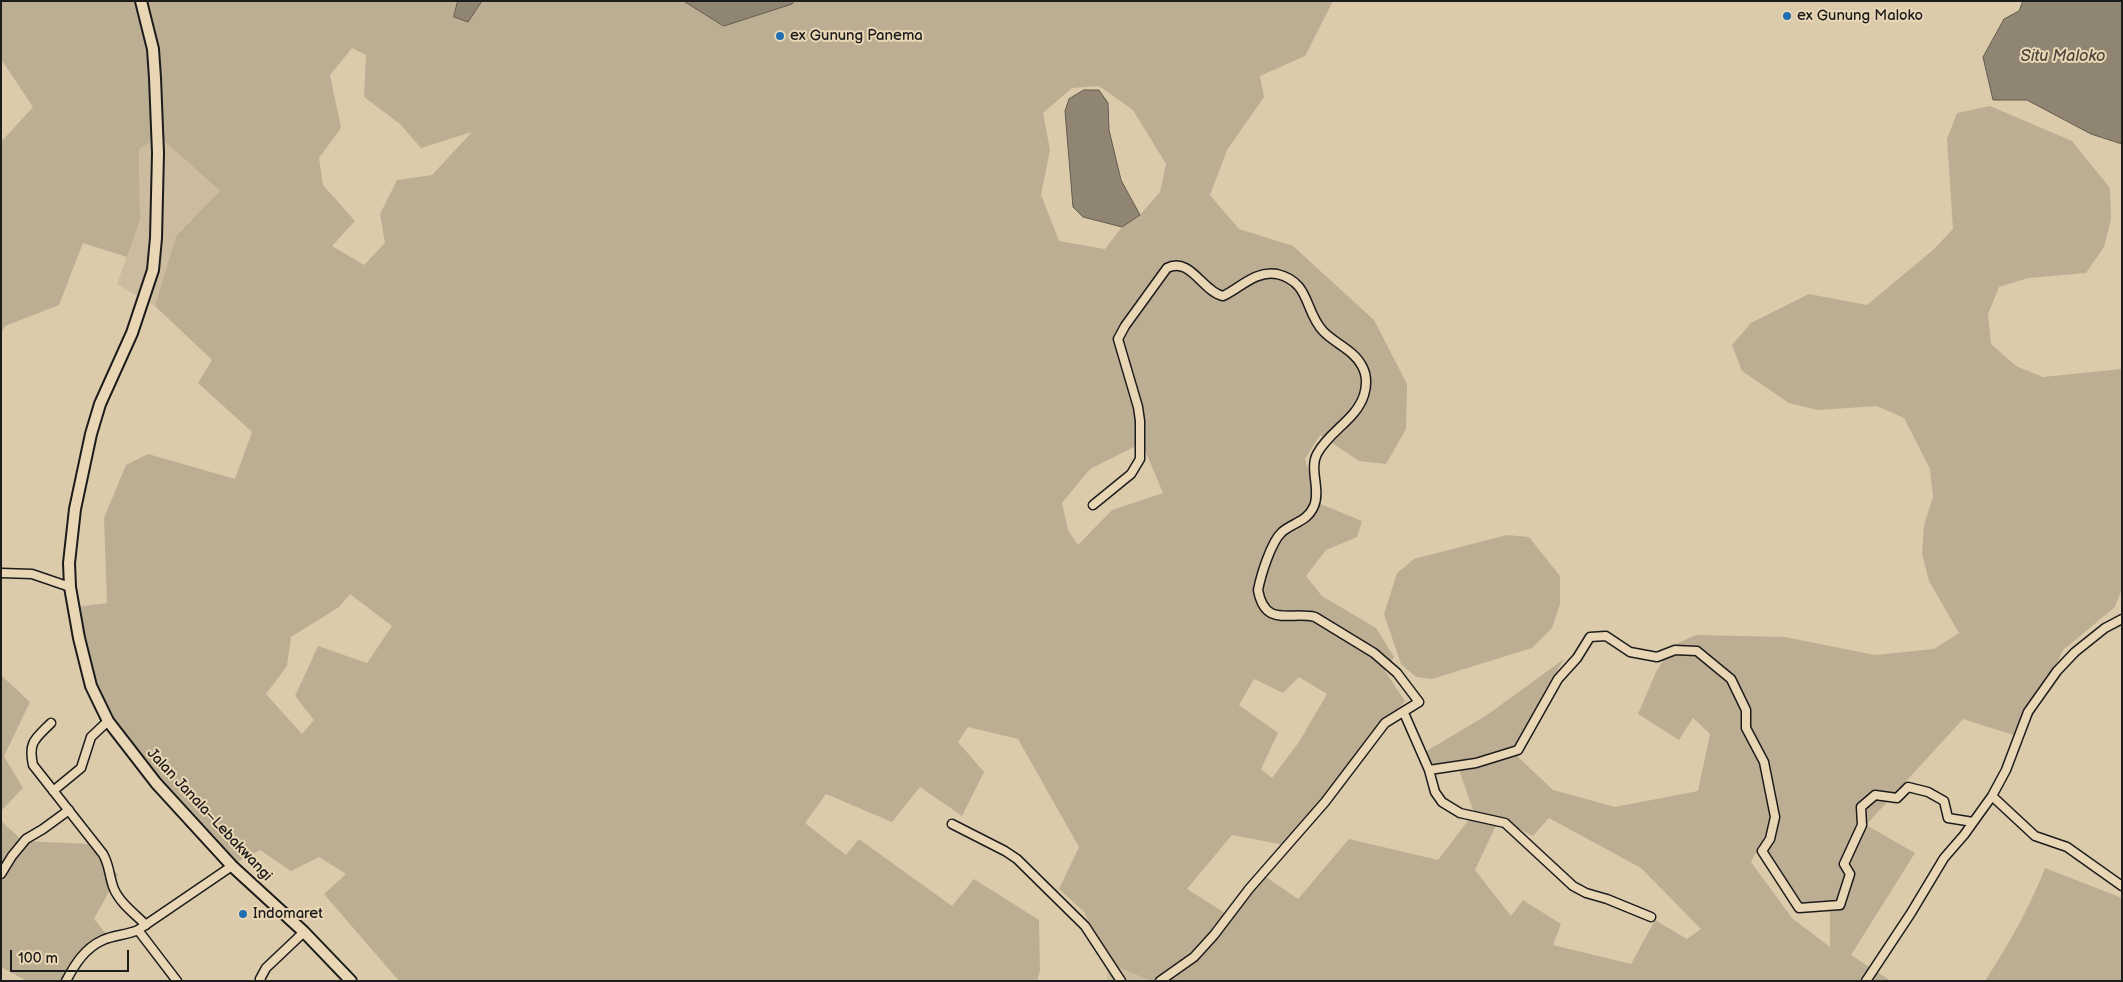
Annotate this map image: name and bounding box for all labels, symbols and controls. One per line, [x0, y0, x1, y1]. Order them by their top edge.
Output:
place label: ex Gunung Maloko [1797, 7, 1923, 25]
marker: ex Gunung Maloko [1781, 10, 1793, 22]
place label: ex Gunung Panema [790, 27, 923, 45]
marker: ex Gunung Panema [774, 30, 786, 42]
water label: Situ Maloko [2021, 47, 2105, 67]
street label: Jalan Janala–Lebakwangi [143, 745, 275, 885]
place label: Indomaret [253, 905, 323, 923]
marker: Indomaret [237, 908, 249, 920]
scale bar [12, 940, 131, 972]
text: 100 m [18, 949, 58, 968]

